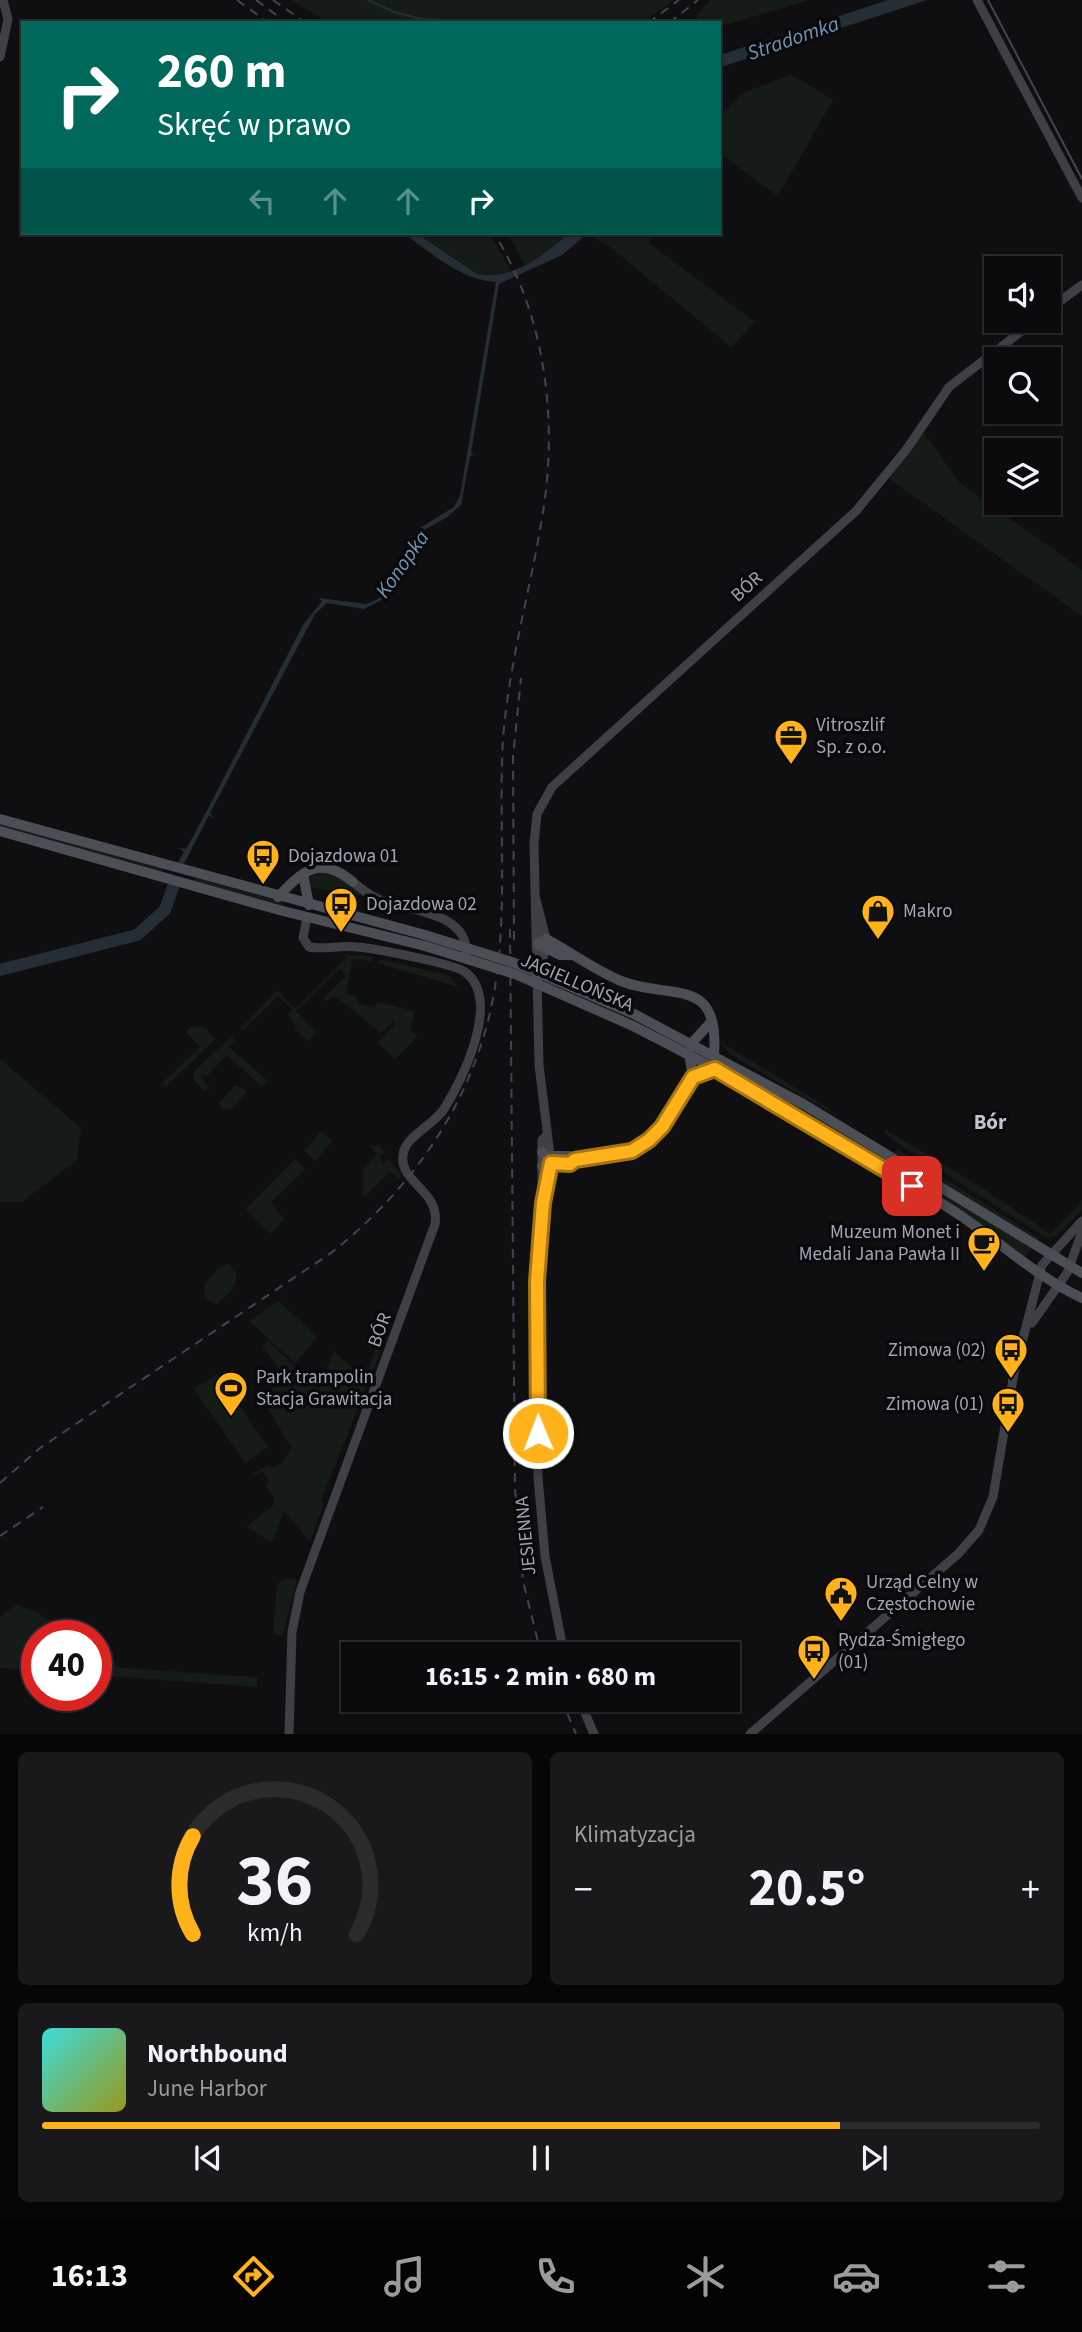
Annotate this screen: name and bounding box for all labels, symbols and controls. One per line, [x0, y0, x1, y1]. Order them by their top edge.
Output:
water label: Stradomka [743, 8, 843, 68]
text: 260 m [157, 37, 286, 107]
icon: right [42, 49, 133, 140]
text: Skręć w prawo [157, 102, 351, 148]
icon: left [243, 182, 281, 220]
icon: ahead [316, 182, 354, 220]
icon: ahead [389, 182, 427, 220]
icon: right [462, 182, 500, 220]
map controls [984, 256, 1061, 515]
button: sound [984, 256, 1061, 333]
button: search [984, 347, 1061, 424]
button: layers [984, 438, 1061, 515]
water label: Konopka [368, 524, 436, 604]
street label: BÓR [725, 565, 769, 609]
place label: Vitroszlif Sp. z o.o. [816, 712, 886, 761]
office icon: Vitroszlif Sp. z o.o. [772, 717, 810, 766]
bus stop icon: Dojazdowa 01 [244, 837, 282, 886]
place label: Dojazdowa 01 [288, 843, 399, 870]
bus stop icon: Dojazdowa 02 [322, 885, 360, 934]
place label: Dojazdowa 02 [366, 891, 477, 918]
shop icon: Makro [859, 892, 897, 941]
place label: Makro [903, 898, 953, 925]
street label: JAGIELLOŃSKA [516, 947, 638, 1019]
district label: Bór [974, 1107, 1007, 1137]
pin [882, 1156, 942, 1216]
icon: arrive [893, 1167, 931, 1205]
place label: Muzeum Monet i Medali Jana Pawła II [799, 1219, 960, 1268]
cafe icon: Muzeum Monet i Medali Jana Pawła II [965, 1224, 1003, 1273]
street label: BÓR [361, 1309, 399, 1351]
bus stop icon: Zimowa (02) [992, 1331, 1030, 1380]
place label: Zimowa (02) [888, 1337, 986, 1364]
place label: Park trampolin Stacja Grawitacja [256, 1364, 392, 1413]
sports icon: Park trampolin Stacja Grawitacja [212, 1369, 250, 1418]
bus stop icon: Zimowa (01) [989, 1385, 1027, 1434]
place label: Zimowa (01) [886, 1391, 984, 1418]
position arrow [501, 1396, 575, 1470]
street label: JESIENNA [508, 1495, 544, 1577]
place label: Urząd Celny w Częstochowie [866, 1569, 979, 1618]
public building icon: Urząd Celny w Częstochowie [822, 1574, 860, 1623]
speed limit sign: 40 [21, 1620, 112, 1711]
place label: Rydza-Śmigłego (01) [838, 1627, 966, 1676]
bus stop icon: Rydza-Śmigłego (01) [795, 1632, 833, 1681]
text: 16:15 · 2 min · 680 m [425, 1658, 656, 1695]
text: Klimatyzacja [574, 1818, 696, 1851]
text: 36 [237, 1830, 313, 1934]
text: 20.5° [749, 1852, 865, 1926]
text: − [574, 1863, 593, 1917]
text: + [1021, 1863, 1040, 1917]
text: km/h [247, 1915, 303, 1951]
text: Northbound [147, 2035, 288, 2072]
text: June Harbor [147, 2072, 267, 2105]
icon: previous [189, 2139, 227, 2177]
icon: pause [522, 2139, 560, 2177]
icon: next [855, 2139, 893, 2177]
icon: directions [229, 2252, 278, 2301]
icon: music [380, 2252, 429, 2301]
icon: phone [531, 2252, 580, 2301]
icon: climate [681, 2252, 730, 2301]
icon: car [832, 2252, 881, 2301]
icon: filters [982, 2252, 1031, 2301]
text: 16:13 [51, 2253, 128, 2299]

